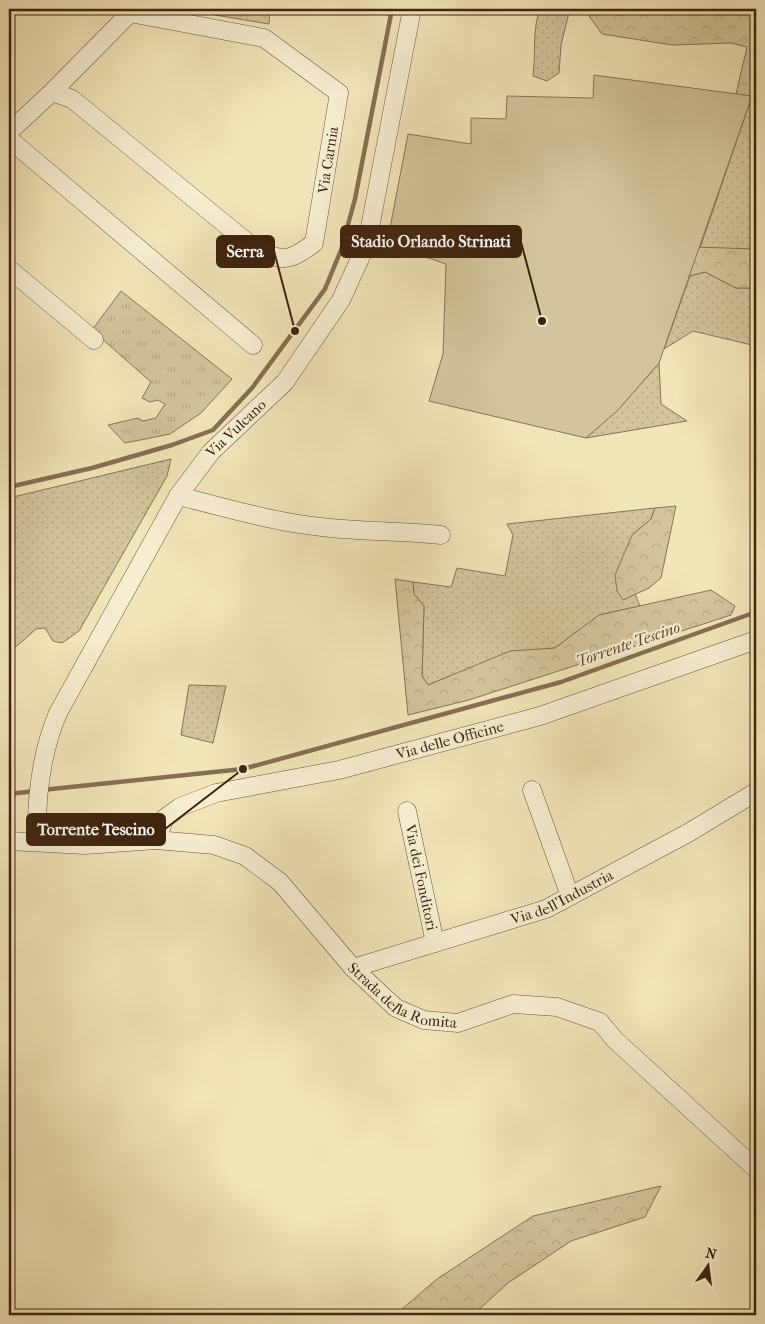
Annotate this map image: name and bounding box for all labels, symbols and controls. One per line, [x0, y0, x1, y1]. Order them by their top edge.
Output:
street label: Via Carnia [314, 124, 342, 196]
callout: Stadio Orlando Strinati [341, 226, 521, 257]
text: Stadio Orlando Strinati [351, 232, 511, 251]
callout: Serra [217, 236, 274, 267]
text: Serra [226, 242, 264, 261]
street label: Via Vulcano [201, 395, 270, 462]
water label: Torrente Tescino [574, 617, 683, 671]
street label: Via delle Officine [393, 717, 506, 764]
callout: Torrente Tescino [27, 814, 165, 845]
text: Torrente Tescino [36, 820, 155, 839]
street label: Via dei Fonditori [401, 822, 441, 933]
street label: Via dell'Industria [508, 865, 617, 929]
street label: Strada della Romita [344, 959, 459, 1032]
north arrow [682, 1242, 732, 1292]
text: N [704, 1244, 719, 1263]

